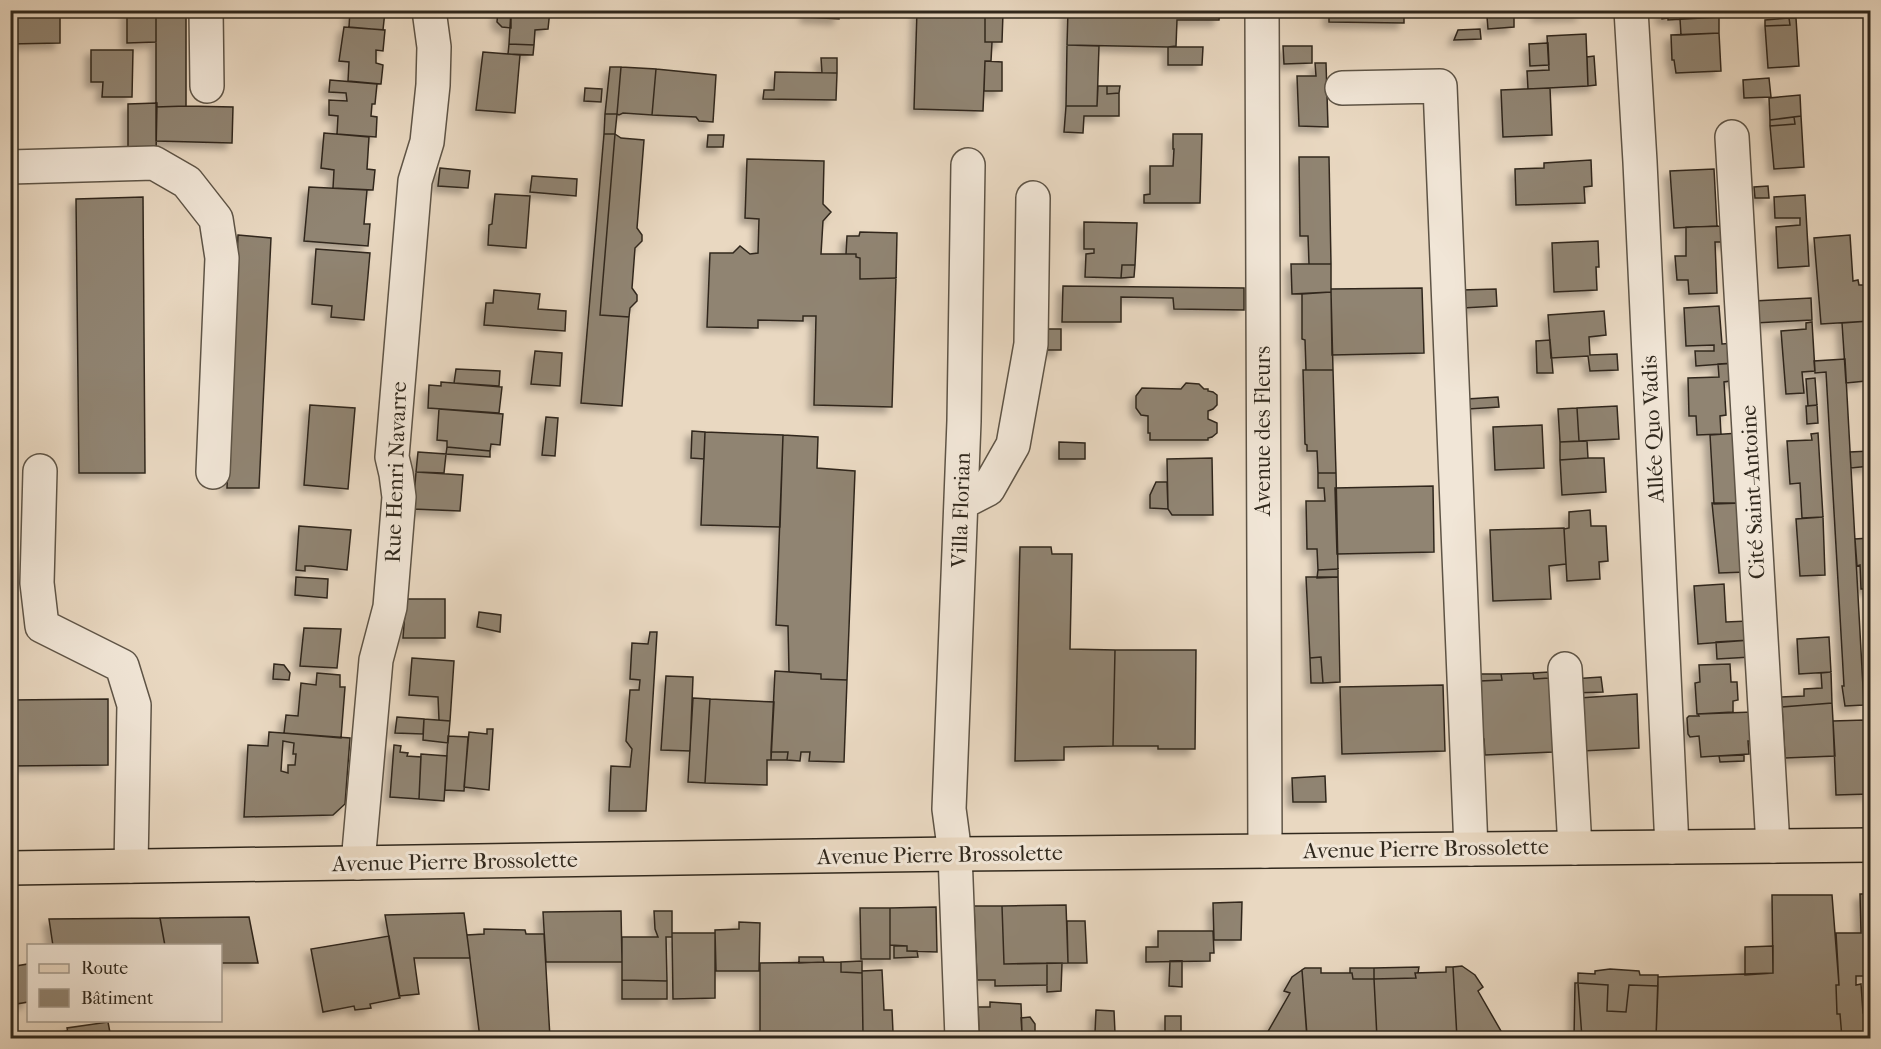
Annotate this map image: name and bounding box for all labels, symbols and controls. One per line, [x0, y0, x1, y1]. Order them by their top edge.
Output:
street label: Avenue des Fleurs [1250, 346, 1276, 517]
street label: Allée Quo Vadis [1636, 355, 1670, 504]
street label: Rue Henri Navarre [380, 381, 412, 563]
street label: Cité Saint-Antoine [1735, 404, 1771, 580]
street label: Villa Florian [946, 452, 976, 569]
street label: Avenue Pierre Brossolette [1302, 834, 1549, 864]
street label: Avenue Pierre Brossolette [816, 840, 1063, 870]
street label: Avenue Pierre Brossolette [331, 847, 578, 877]
legend [27, 944, 222, 1022]
text: Route [81, 958, 128, 979]
text: Bâtiment [81, 988, 154, 1009]

